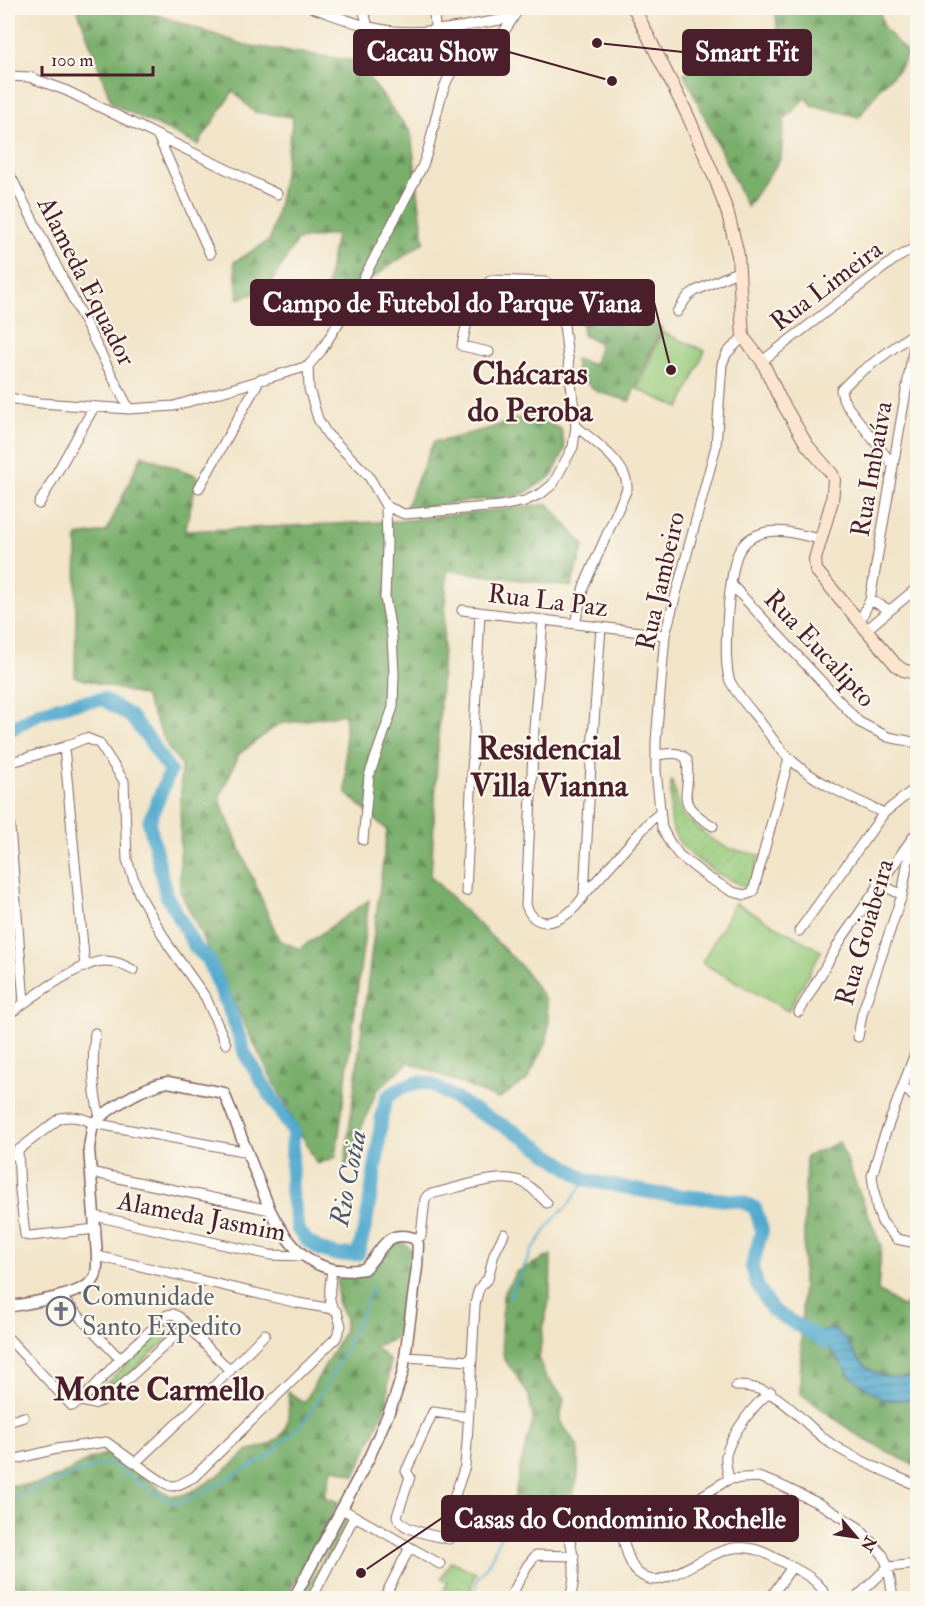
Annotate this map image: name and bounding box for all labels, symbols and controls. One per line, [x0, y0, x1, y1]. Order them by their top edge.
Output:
callout: Cacau Show [354, 30, 509, 75]
callout: Smart Fit [683, 30, 811, 75]
text: Cacau Show [366, 36, 499, 69]
text: Smart Fit [695, 36, 799, 69]
scale bar [42, 39, 153, 77]
text: 100 m [51, 49, 94, 72]
street label: Alameda Equador [29, 191, 143, 372]
street label: Rua Limeira [764, 233, 889, 338]
callout: Campo de Futebol do Parque Viana [251, 280, 654, 325]
text: Campo de Futebol do Parque Viana [263, 287, 642, 321]
district label: Chácaras do Peroba [467, 354, 593, 431]
street label: Rua Imbaúva [844, 399, 900, 540]
street label: Rua Jambeiro [629, 509, 692, 654]
street label: Rua La Paz [486, 578, 610, 624]
street label: Rua Eucalipto [756, 583, 882, 715]
district label: Residencial Villa Vianna [469, 729, 629, 806]
street label: Rua Goiabeira [829, 855, 901, 1009]
water label: Rio Cotia [323, 1127, 374, 1230]
street label: Alameda Jasmim [114, 1185, 289, 1249]
place label: Comunidade Santo Expedito [82, 1281, 241, 1344]
church icon: Comunidade Santo Expedito [45, 1295, 77, 1327]
district label: Monte Carmello [53, 1370, 264, 1410]
callout: Casas do Condominio Rochelle [442, 1496, 798, 1541]
text: Casas do Condominio Rochelle [454, 1503, 787, 1536]
north arrow [826, 1507, 886, 1567]
text: N [856, 1532, 881, 1555]

